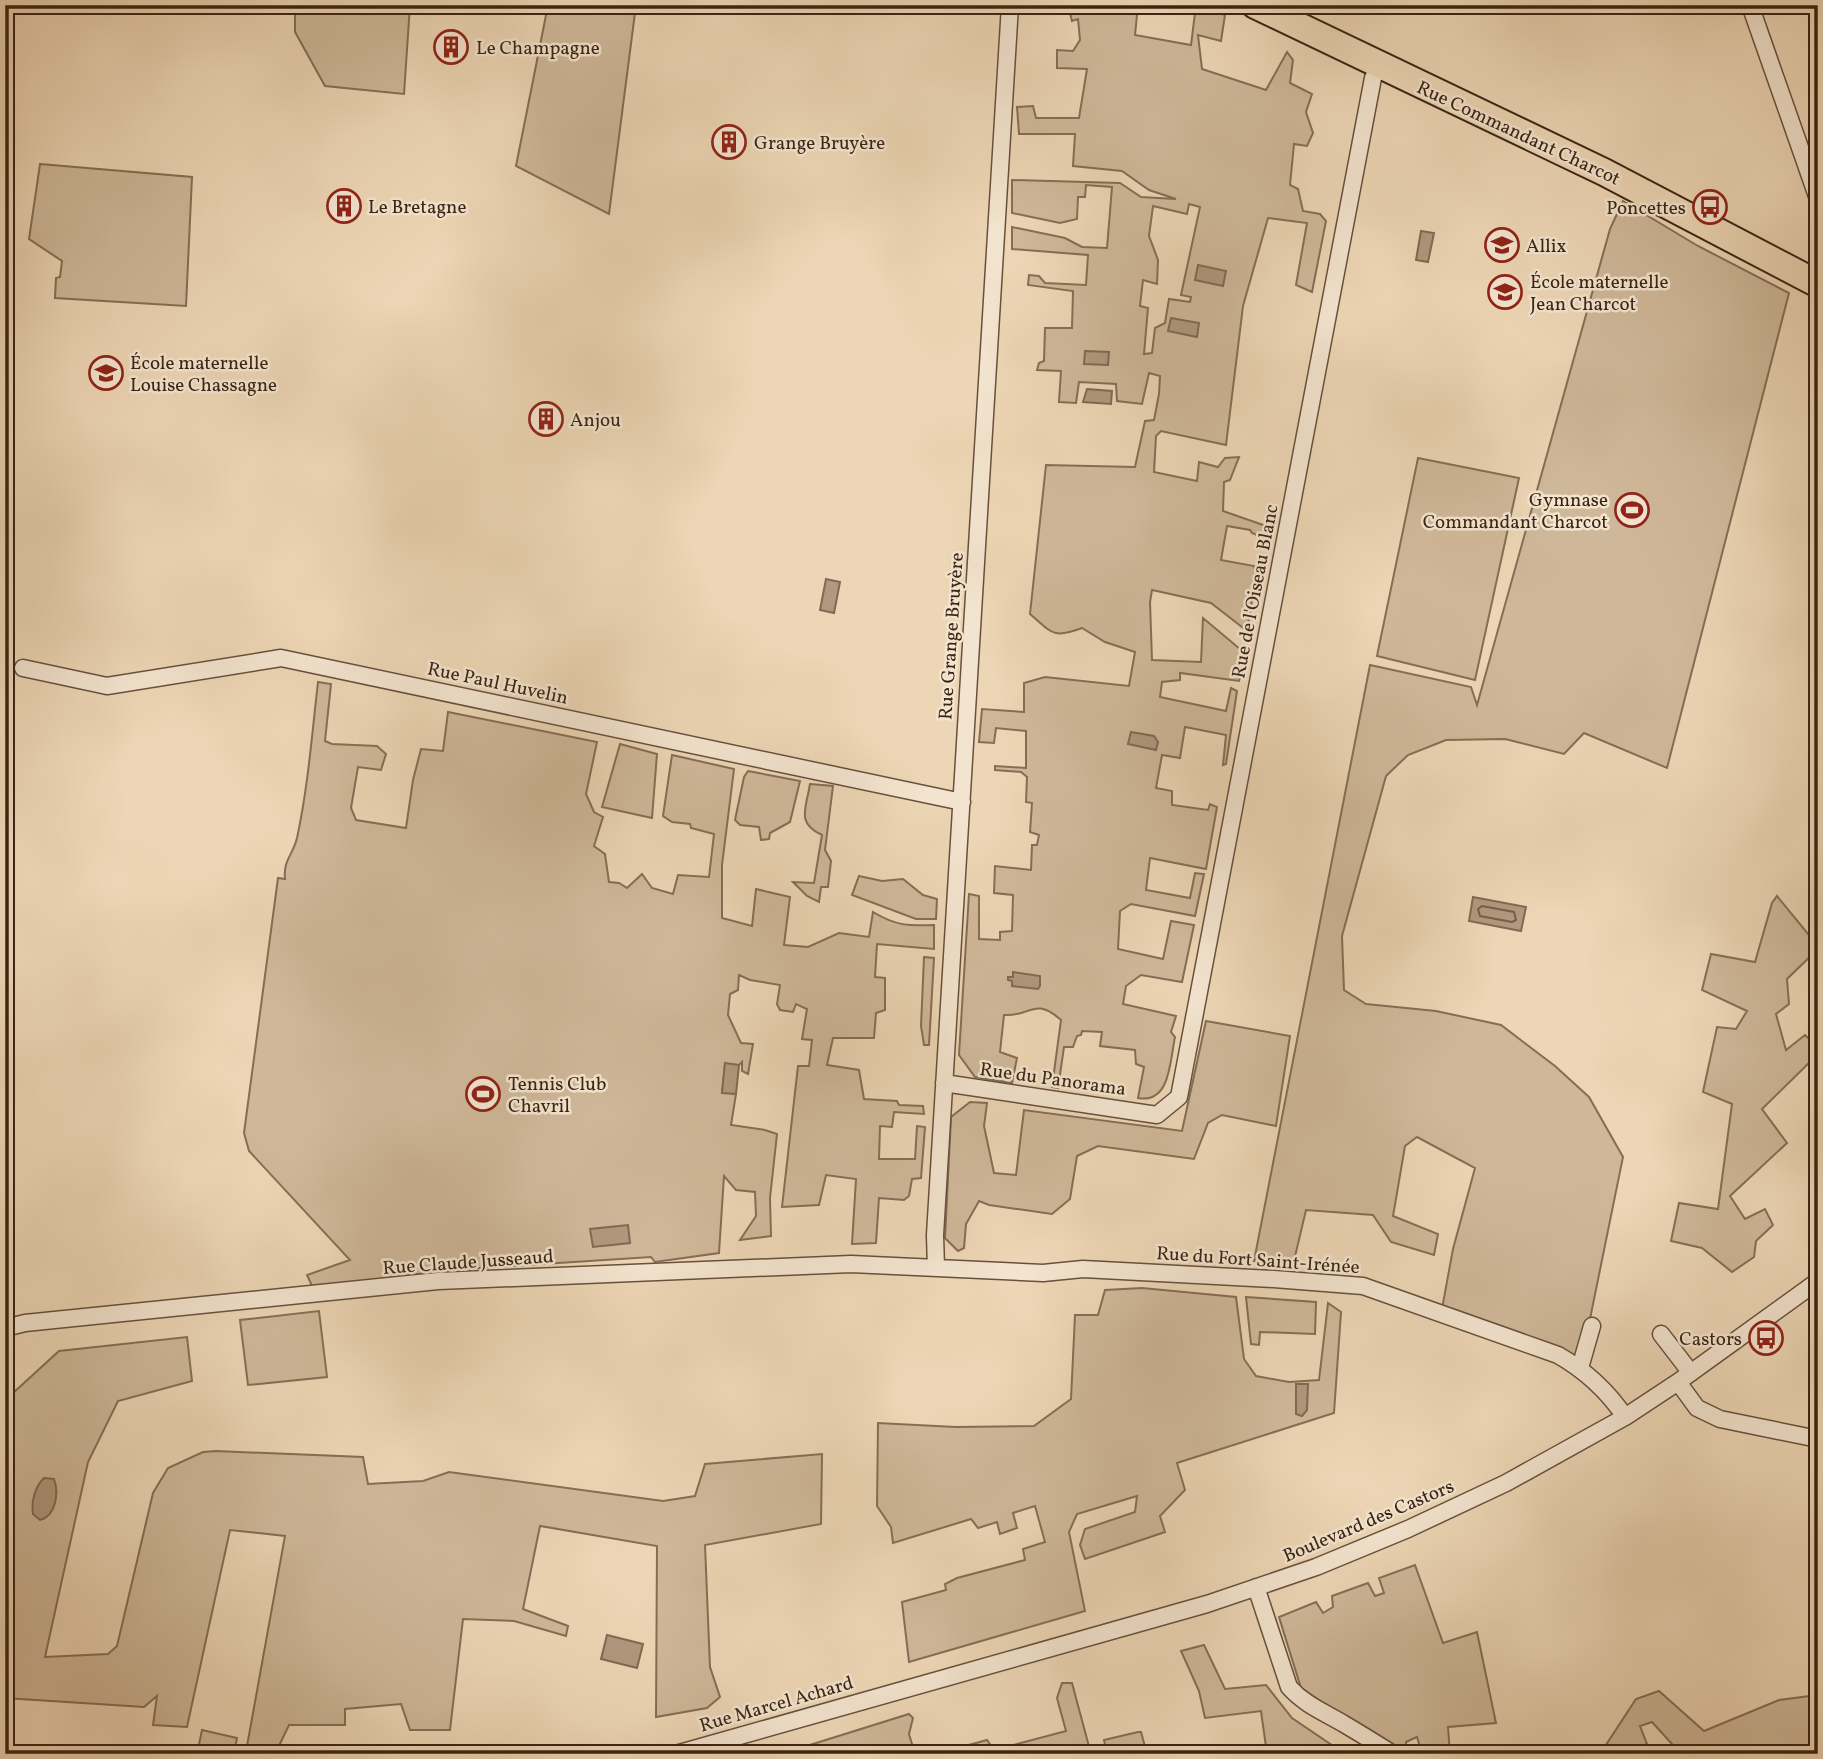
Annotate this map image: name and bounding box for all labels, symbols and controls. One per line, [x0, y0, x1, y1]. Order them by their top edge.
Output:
building icon: Le Champagne [432, 28, 470, 66]
place label: Le Champagne [476, 36, 600, 62]
street label: Rue Commandant Charcot [1412, 75, 1624, 193]
building icon: Grange Bruyère [710, 123, 748, 161]
place label: Grange Bruyère [754, 131, 885, 157]
building icon: Le Bretagne [325, 187, 363, 225]
bus stop icon: Poncettes [1691, 188, 1729, 226]
place label: Le Bretagne [368, 195, 466, 221]
place label: Poncettes [1606, 196, 1686, 222]
school or university icon: Allix [1483, 226, 1521, 264]
place label: Allix [1526, 234, 1566, 260]
place label: École maternelle Jean Charcot [1530, 270, 1668, 318]
school or university icon: École maternelle Jean Charcot [1486, 273, 1524, 311]
place label: École maternelle Louise Chassagne [130, 351, 277, 399]
school or university icon: École maternelle Louise Chassagne [87, 354, 125, 392]
building icon: Anjou [527, 400, 565, 438]
place label: Anjou [570, 408, 621, 434]
place label: Gymnase Commandant Charcot [1423, 488, 1608, 536]
sports icon: Gymnase Commandant Charcot [1613, 491, 1651, 529]
street label: Rue de l'Oiseau Blanc [1226, 502, 1286, 681]
street label: Rue Grange Bruyère [933, 552, 971, 721]
street label: Rue Paul Huvelin [425, 656, 570, 712]
street label: Rue du Panorama [978, 1057, 1128, 1103]
place label: Tennis Club Chavril [508, 1072, 606, 1120]
sports icon: Tennis Club Chavril [464, 1075, 502, 1113]
street label: Rue du Fort Saint-Irénée [1155, 1241, 1360, 1281]
street label: Rue Claude Jusseaud [382, 1244, 555, 1282]
bus stop icon: Castors [1747, 1319, 1785, 1357]
place label: Castors [1679, 1327, 1742, 1353]
street label: Boulevard des Castors [1279, 1474, 1458, 1570]
street label: Rue Marcel Achard [697, 1671, 857, 1739]

